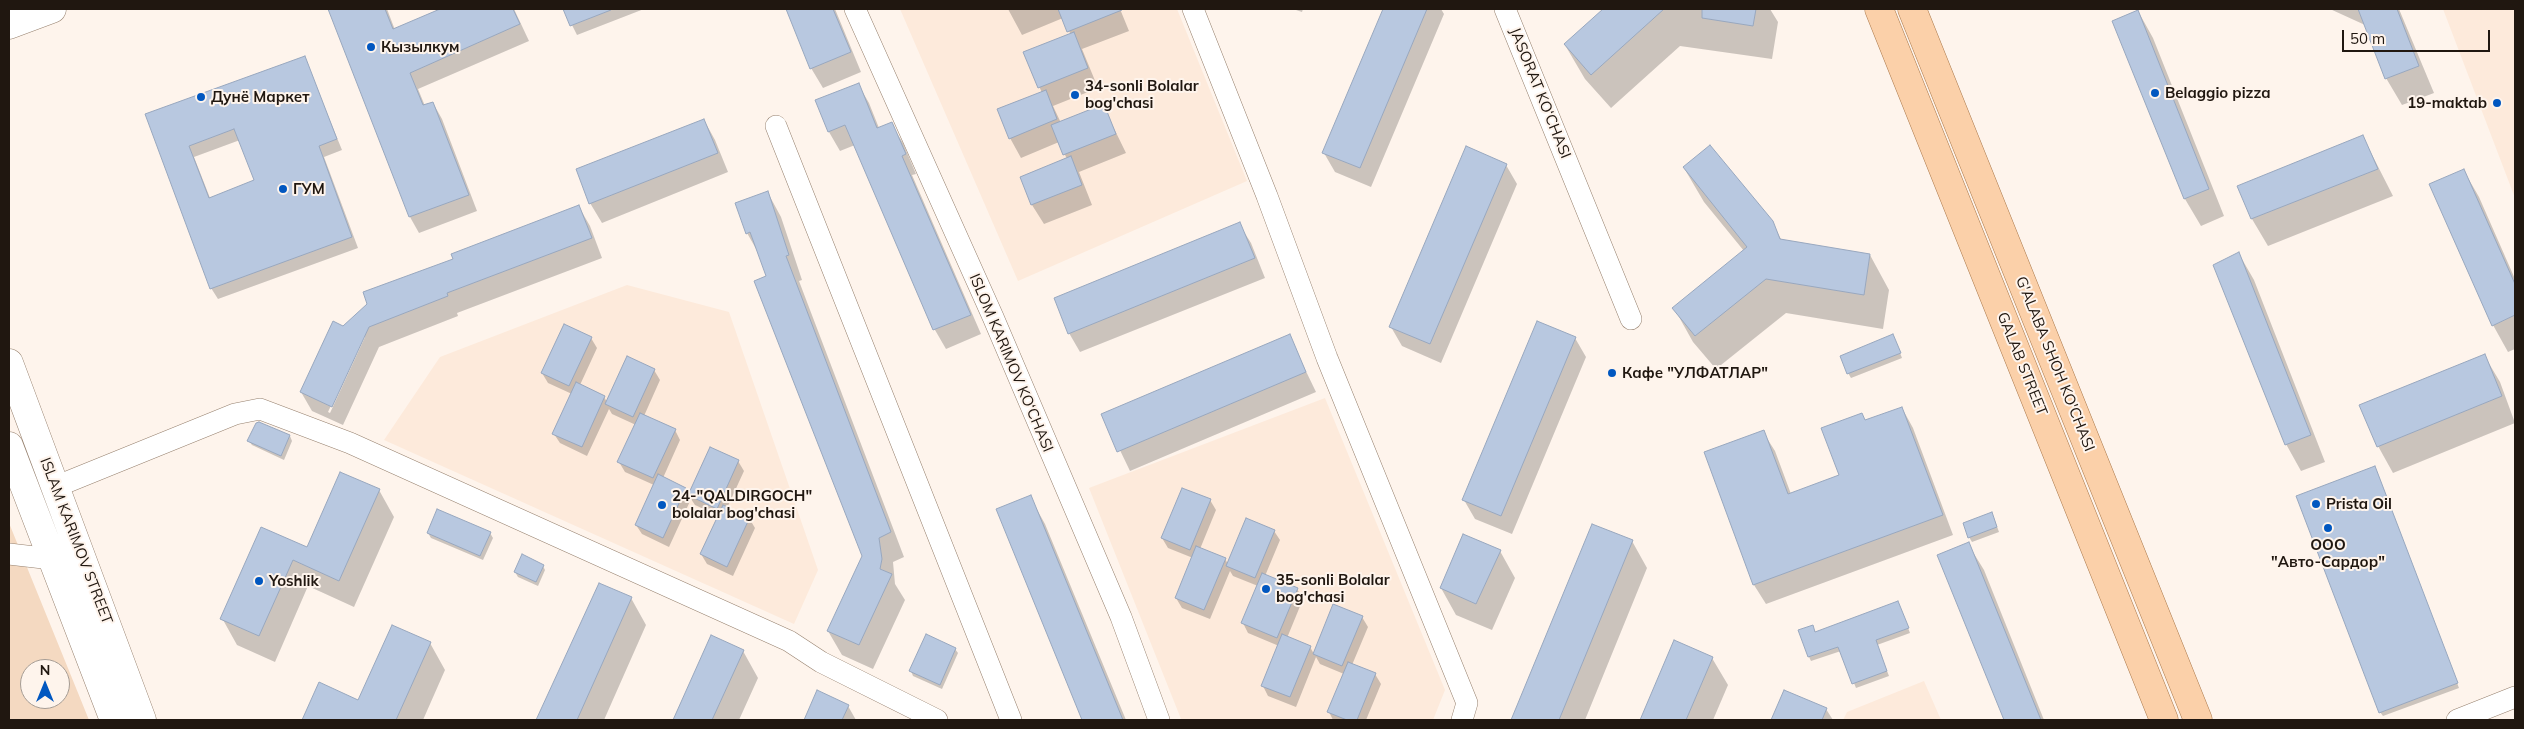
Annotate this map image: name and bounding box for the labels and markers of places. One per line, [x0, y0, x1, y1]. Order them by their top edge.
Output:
place label: Кызылкум [381, 38, 459, 56]
marker: Кызылкум [365, 41, 377, 53]
place label: 34-sonli Bolalar bog'chasi [1085, 77, 1199, 112]
place label: Belaggio pizza [2165, 84, 2271, 102]
marker: Belaggio pizza [2149, 87, 2161, 99]
place label: Дунё Маркет [211, 88, 310, 106]
marker: 34-sonli Bolalar bog'chasi [1069, 89, 1081, 101]
marker: Дунё Маркет [195, 91, 207, 103]
place label: 19-maktab [2407, 94, 2487, 112]
marker: 19-maktab [2491, 97, 2503, 109]
place label: ГУМ [293, 180, 325, 198]
marker: ГУМ [277, 183, 289, 195]
place label: Кафе "УЛФАТЛАР" [1622, 364, 1768, 382]
marker: Кафе "УЛФАТЛАР" [1606, 367, 1618, 379]
place label: 24-"QALDIRGOCH" bolalar bog'chasi [672, 487, 812, 522]
place label: Prista Oil [2326, 495, 2392, 513]
marker: Prista Oil [2310, 498, 2322, 510]
marker: 24-"QALDIRGOCH" bolalar bog'chasi [656, 499, 668, 511]
marker: ООО "Авто-Сардор" [2322, 522, 2334, 534]
place label: ООО "Авто-Сардор" [2271, 536, 2385, 571]
place label: 35-sonli Bolalar bog'chasi [1276, 571, 1390, 606]
place label: Yoshlik [269, 572, 319, 590]
marker: Yoshlik [253, 575, 265, 587]
marker: 35-sonli Bolalar bog'chasi [1260, 583, 1272, 595]

